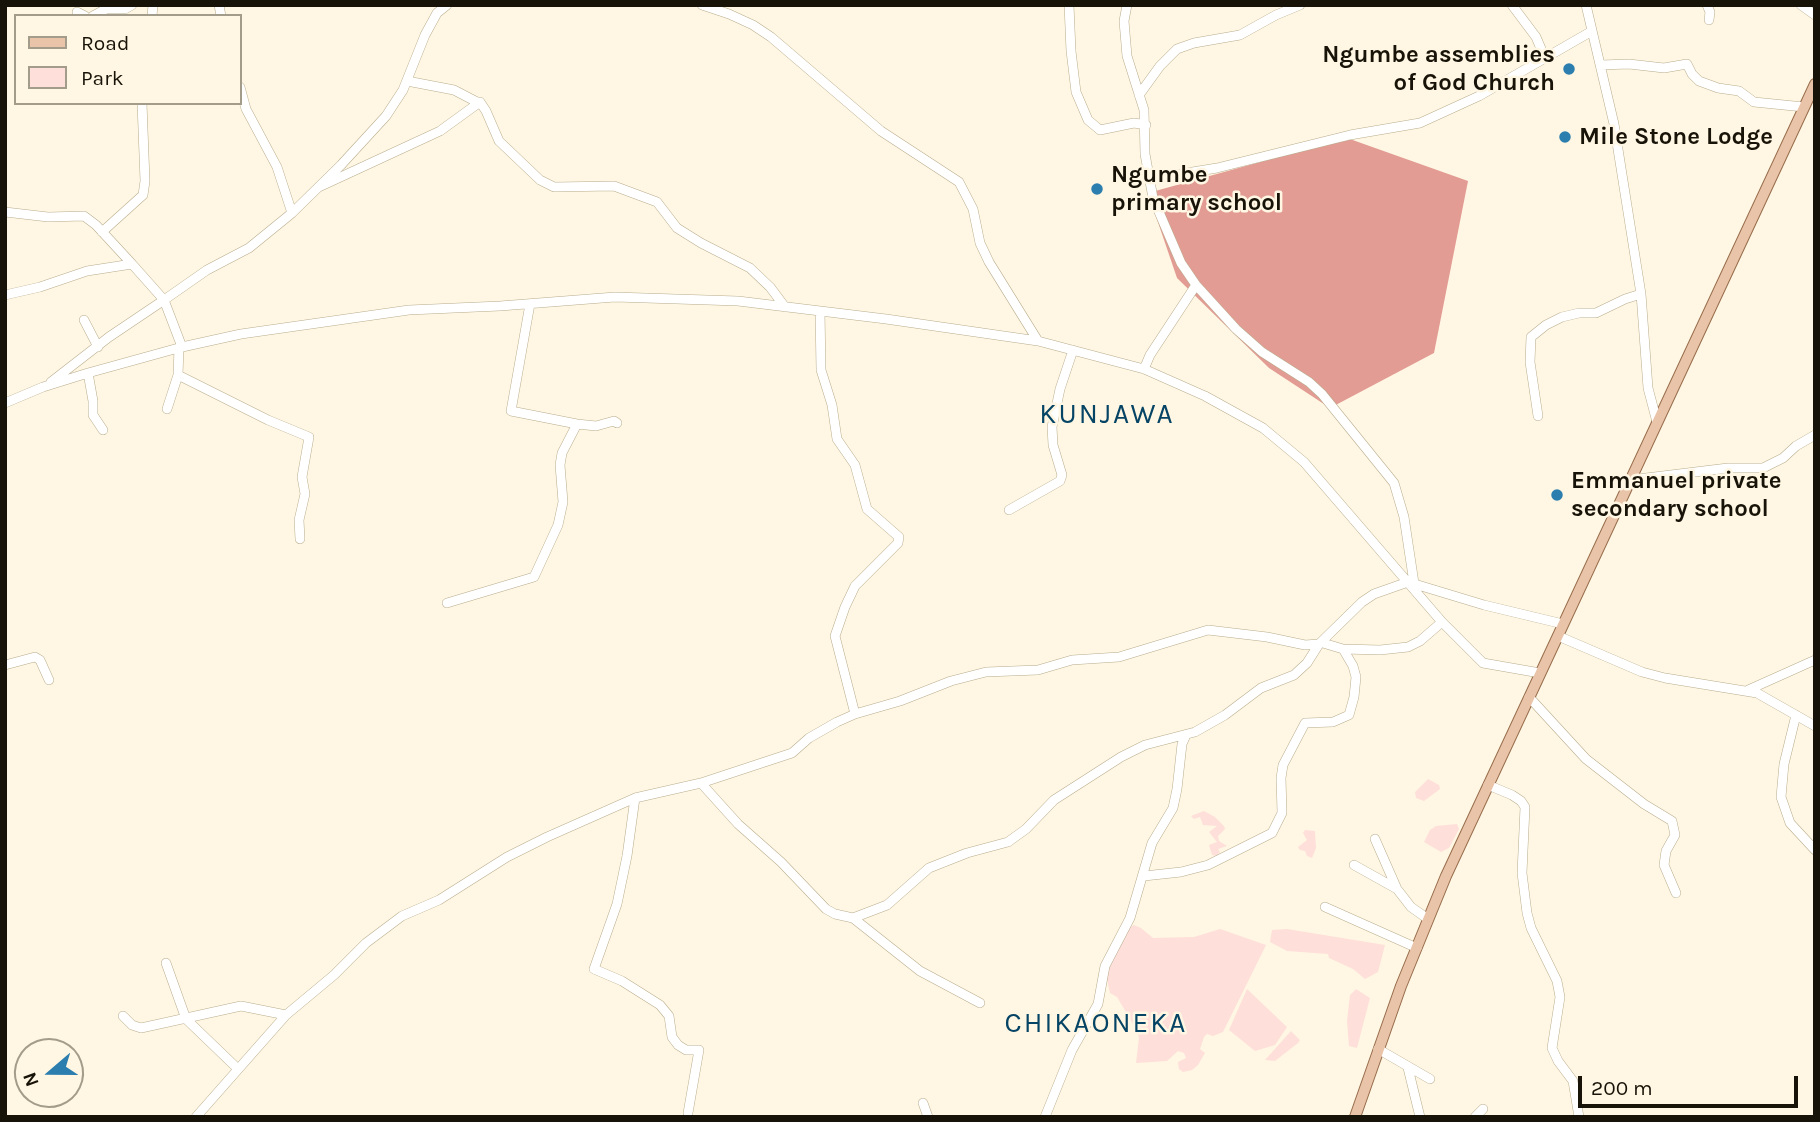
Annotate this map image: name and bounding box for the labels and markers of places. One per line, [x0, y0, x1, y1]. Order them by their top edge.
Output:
place label: Ngumbe assemblies of God Church [1322, 41, 1555, 97]
marker: Ngumbe assemblies of God Church [1561, 61, 1577, 77]
place label: Mile Stone Lodge [1579, 123, 1773, 151]
marker: Mile Stone Lodge [1557, 129, 1573, 145]
place label: Ngumbe primary school [1111, 161, 1282, 217]
marker: Ngumbe primary school [1089, 181, 1105, 197]
place label: Emmanuel private secondary school [1571, 467, 1781, 523]
marker: Emmanuel private secondary school [1549, 487, 1565, 503]

